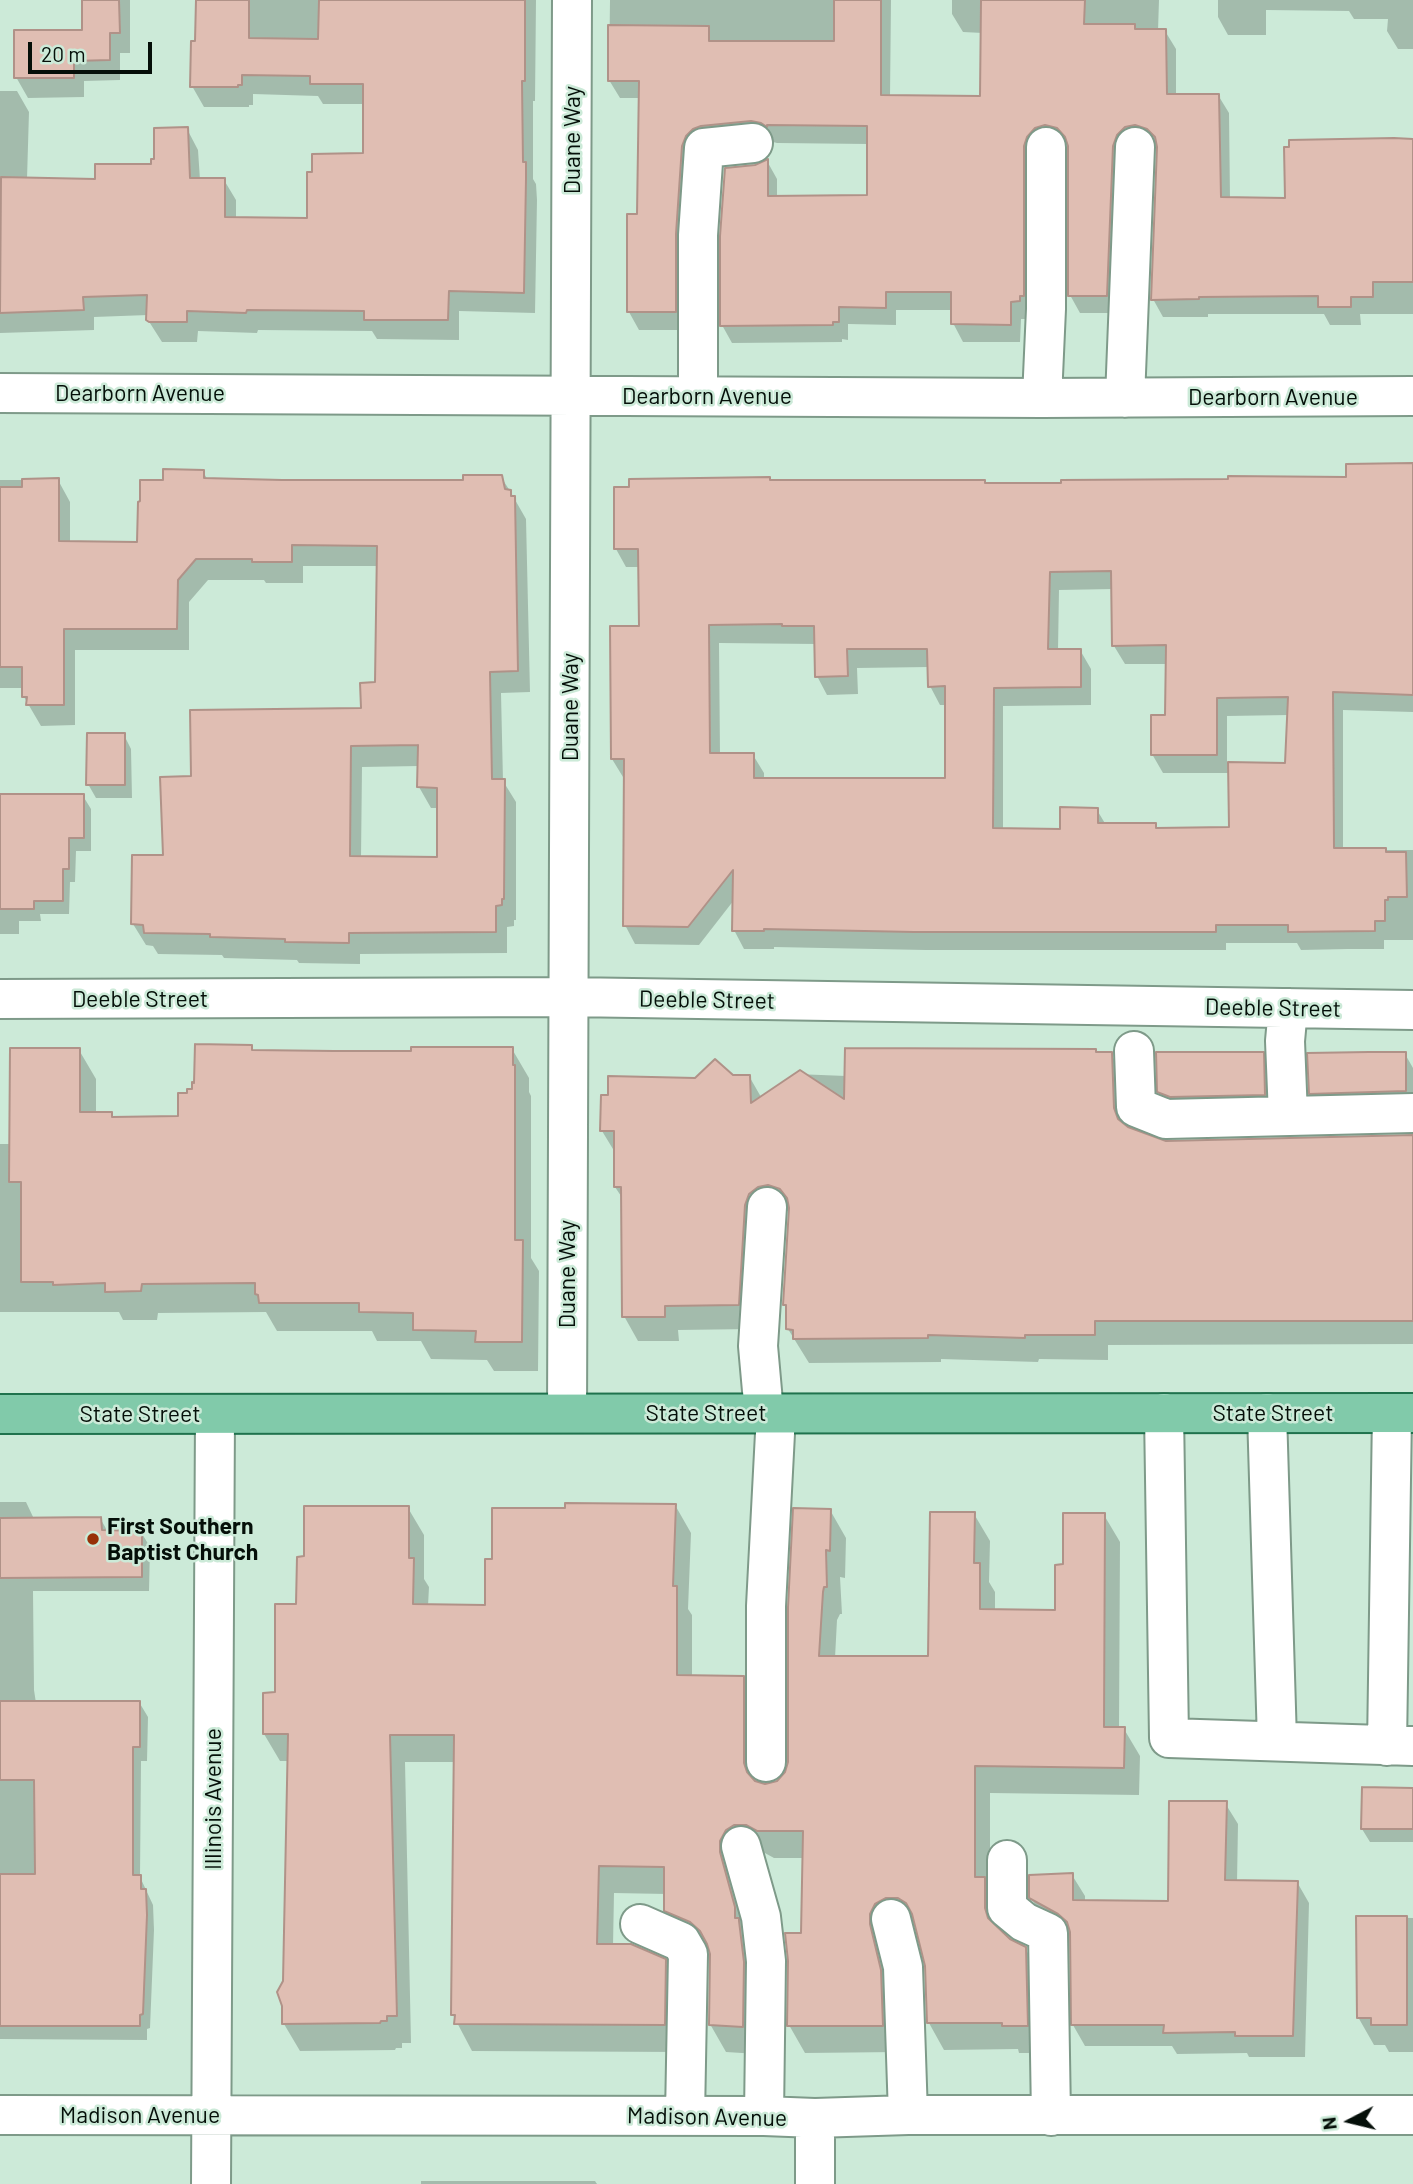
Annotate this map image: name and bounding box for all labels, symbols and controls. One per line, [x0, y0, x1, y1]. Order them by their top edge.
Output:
scale bar [32, 28, 156, 72]
text: 20 m [41, 41, 86, 66]
street label: Duane Way [558, 86, 586, 194]
street label: Dearborn Avenue [55, 379, 225, 407]
street label: Dearborn Avenue [622, 382, 792, 410]
street label: Dearborn Avenue [1188, 383, 1358, 411]
street label: Duane Way [556, 653, 584, 761]
street label: Deeble Street [72, 985, 208, 1013]
street label: Deeble Street [639, 985, 775, 1015]
street label: Deeble Street [1205, 993, 1341, 1023]
street label: Duane Way [553, 1220, 581, 1328]
street label: State Street [645, 1399, 767, 1427]
street label: State Street [1212, 1399, 1334, 1427]
street label: State Street [79, 1400, 201, 1428]
place label: First Southern Baptist Church [107, 1512, 258, 1566]
marker: First Southern Baptist Church [85, 1531, 101, 1547]
street label: Illinois Avenue [199, 1728, 227, 1870]
north arrow [1315, 2086, 1385, 2156]
street label: Madison Avenue [60, 2101, 220, 2129]
street label: Madison Avenue [627, 2102, 787, 2132]
text: N [1316, 2116, 1341, 2131]

